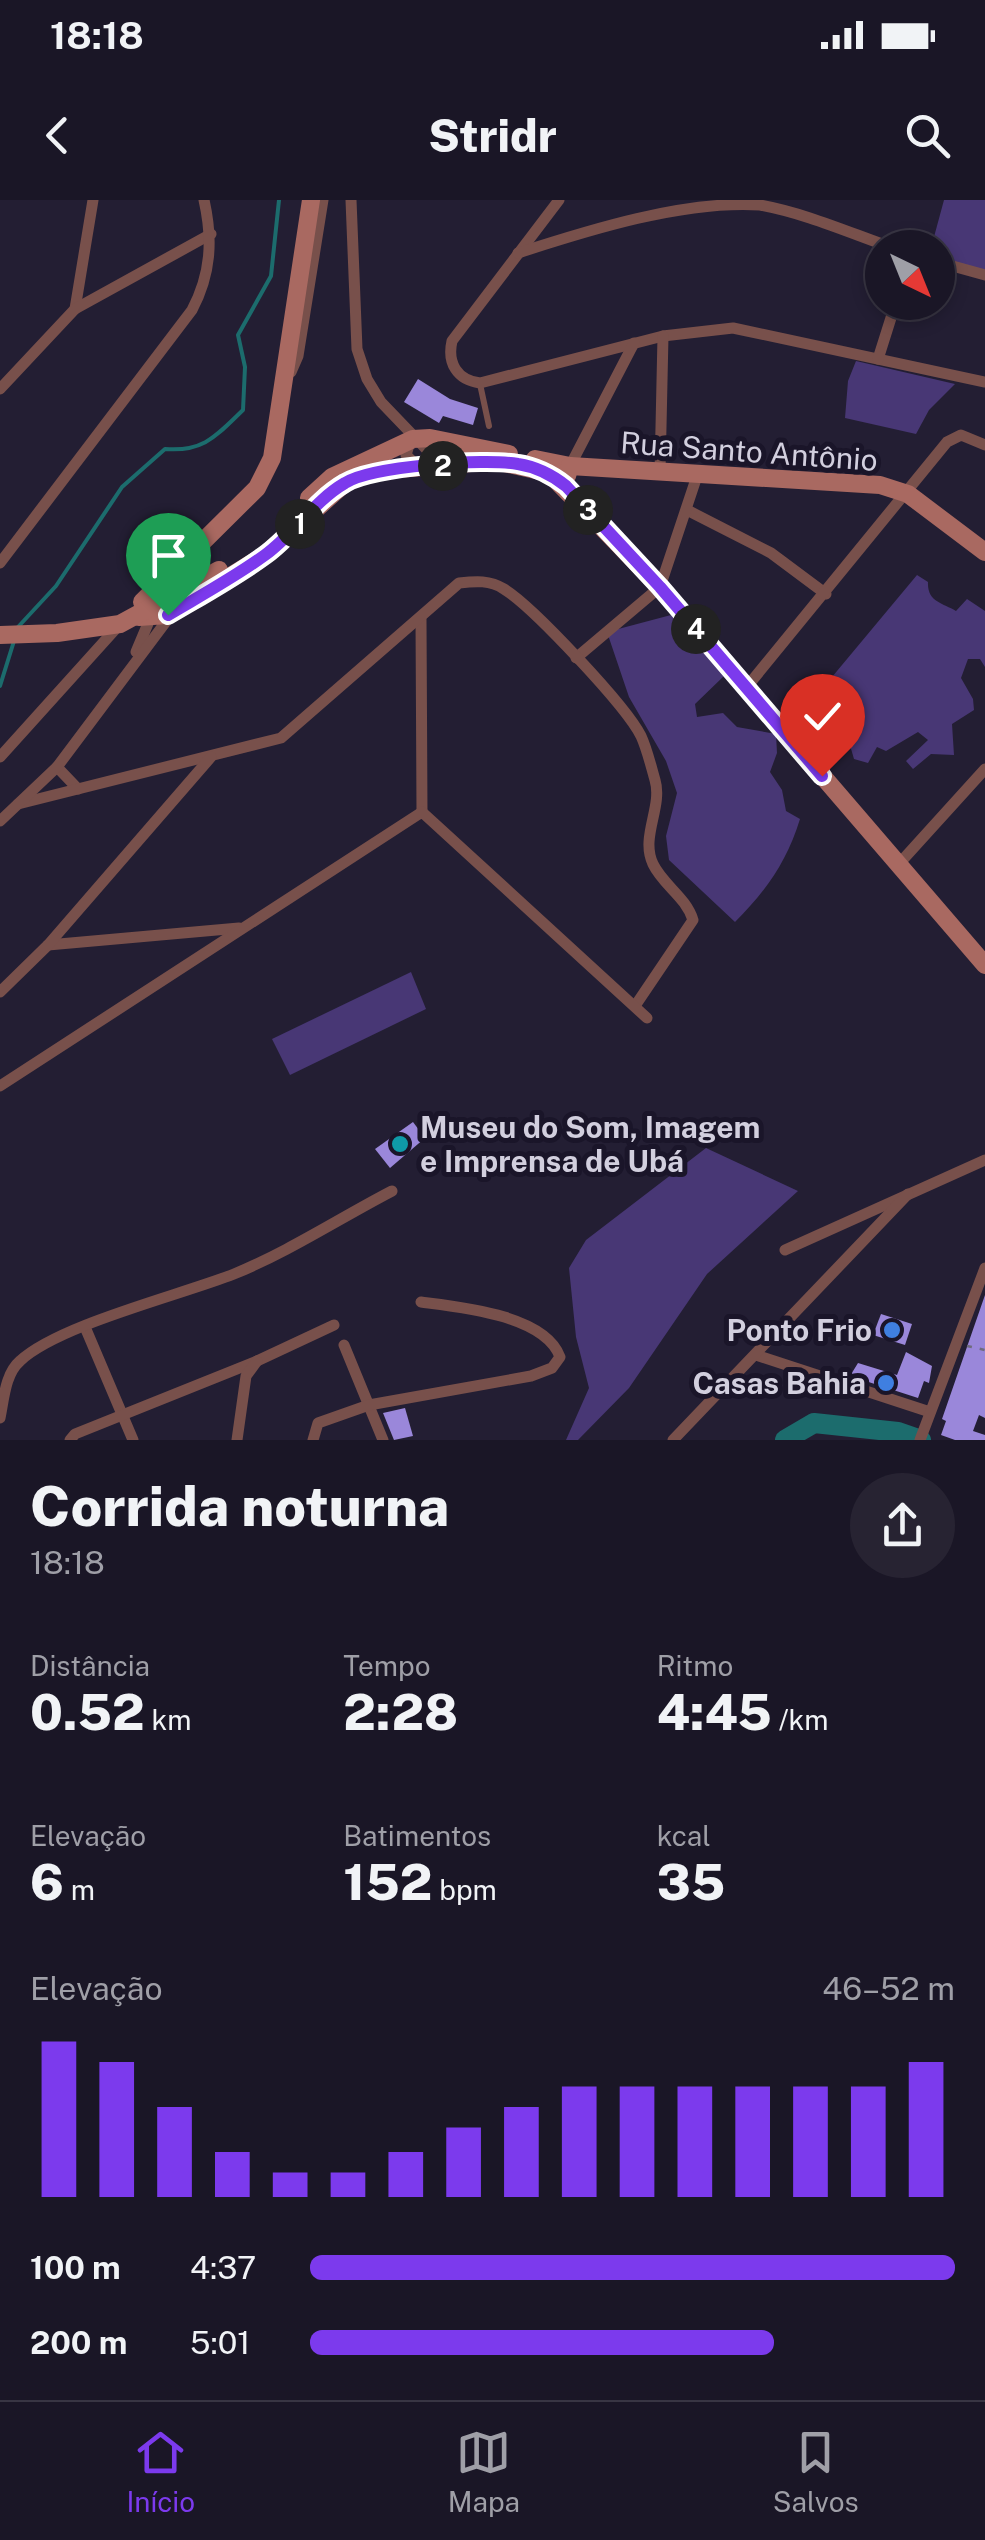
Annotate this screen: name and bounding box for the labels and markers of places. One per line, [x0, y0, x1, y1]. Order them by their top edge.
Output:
pin: 2 [418, 441, 468, 491]
pin: 3 [563, 485, 613, 535]
pin: 1 [275, 499, 325, 549]
pin [126, 513, 211, 616]
pin: 4 [671, 604, 721, 654]
pin [780, 674, 865, 777]
place label: Museu do Som, Imagem e Imprensa de Ubá [420, 1109, 760, 1179]
marker: Museu do Som, Imagem e Imprensa de Ubá [389, 1133, 411, 1155]
place label: Ponto Frio [726, 1312, 872, 1348]
marker: Ponto Frio [881, 1319, 903, 1341]
place label: Casas Bahia [693, 1365, 866, 1401]
marker: Casas Bahia [875, 1372, 897, 1394]

